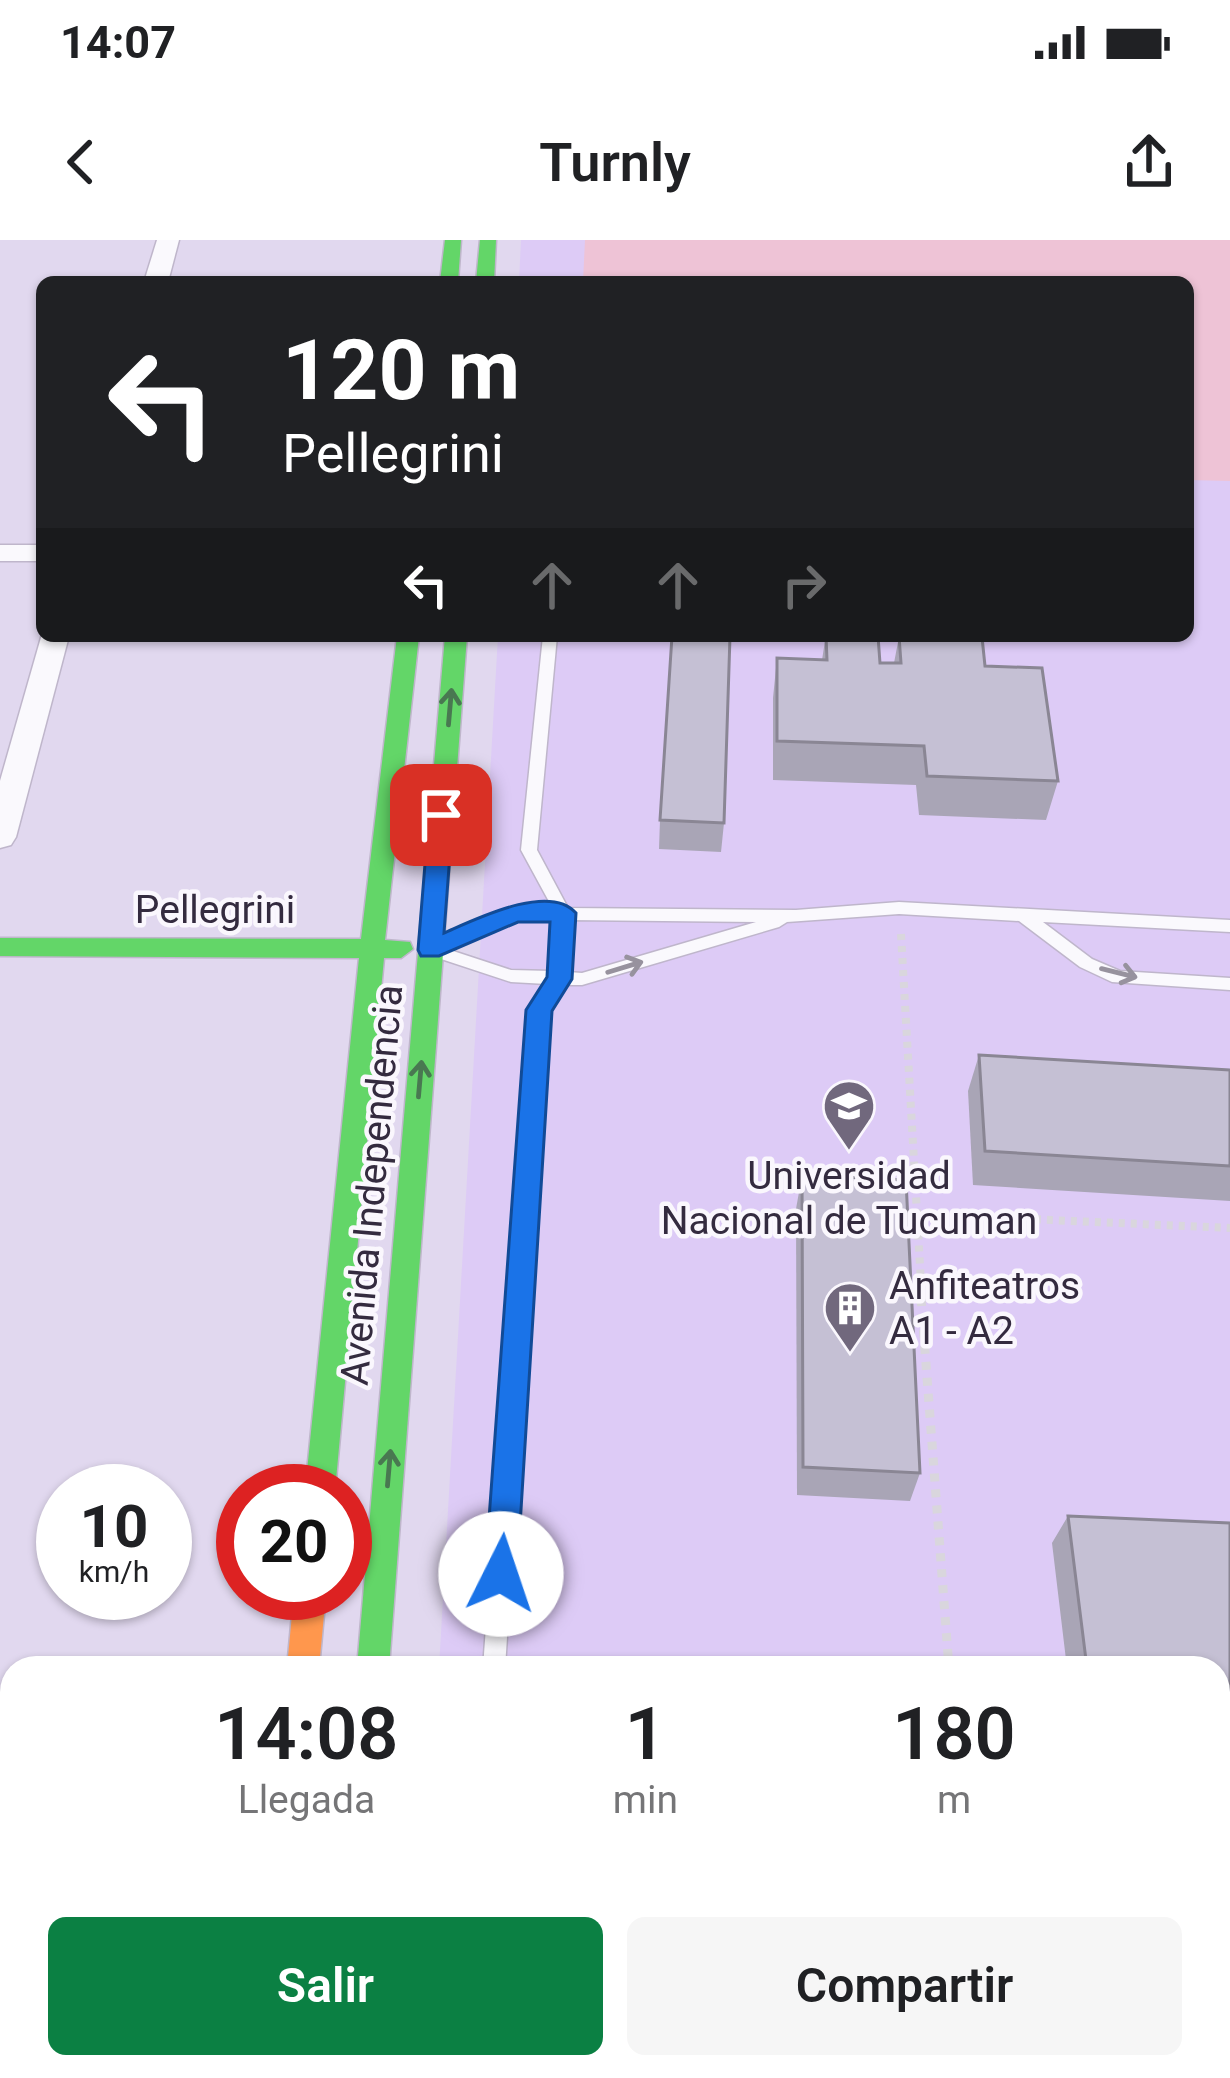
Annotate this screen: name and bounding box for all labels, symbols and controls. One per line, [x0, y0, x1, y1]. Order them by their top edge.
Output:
text: 14:07 [60, 16, 176, 69]
icon: back [48, 129, 114, 195]
icon: share [1116, 129, 1182, 195]
text: Turnly [539, 131, 691, 194]
text: 120 m [282, 321, 520, 420]
icon: left [84, 324, 240, 480]
text: Pellegrini [282, 422, 504, 485]
icon: left [393, 552, 459, 618]
icon: ahead [519, 552, 585, 618]
icon: ahead [645, 552, 711, 618]
icon: right [771, 552, 837, 618]
one-way arrow [439, 688, 462, 727]
pin [390, 764, 492, 866]
icon: arrive [408, 782, 474, 848]
street label: Pellegrini [135, 887, 295, 933]
one-way arrow [605, 955, 643, 977]
one-way arrow [1099, 963, 1137, 985]
street label: Avenida Independencia [332, 983, 412, 1387]
one-way arrow [408, 1060, 431, 1099]
school or university icon: Universidad Nacional de Tucuman [821, 1078, 877, 1152]
place label: Universidad Nacional de Tucuman [661, 1153, 1037, 1244]
place label: Anfiteatros A1 - A2 [889, 1263, 1080, 1354]
building icon: Anfiteatros A1 - A2 [822, 1280, 878, 1354]
one-way arrow [377, 1449, 400, 1488]
speed limit sign: 20 [216, 1464, 372, 1620]
text: 10 [80, 1491, 148, 1562]
position arrow [438, 1511, 564, 1637]
text: km/h [79, 1554, 149, 1589]
text: 14:08 [214, 1692, 398, 1777]
text: 1 [625, 1692, 666, 1777]
text: 180 [892, 1692, 1016, 1777]
text: Llegada [238, 1777, 375, 1823]
text: min [613, 1777, 678, 1823]
text: m [937, 1777, 971, 1823]
button: Salir [48, 1917, 603, 2055]
button: Compartir [627, 1917, 1182, 2055]

